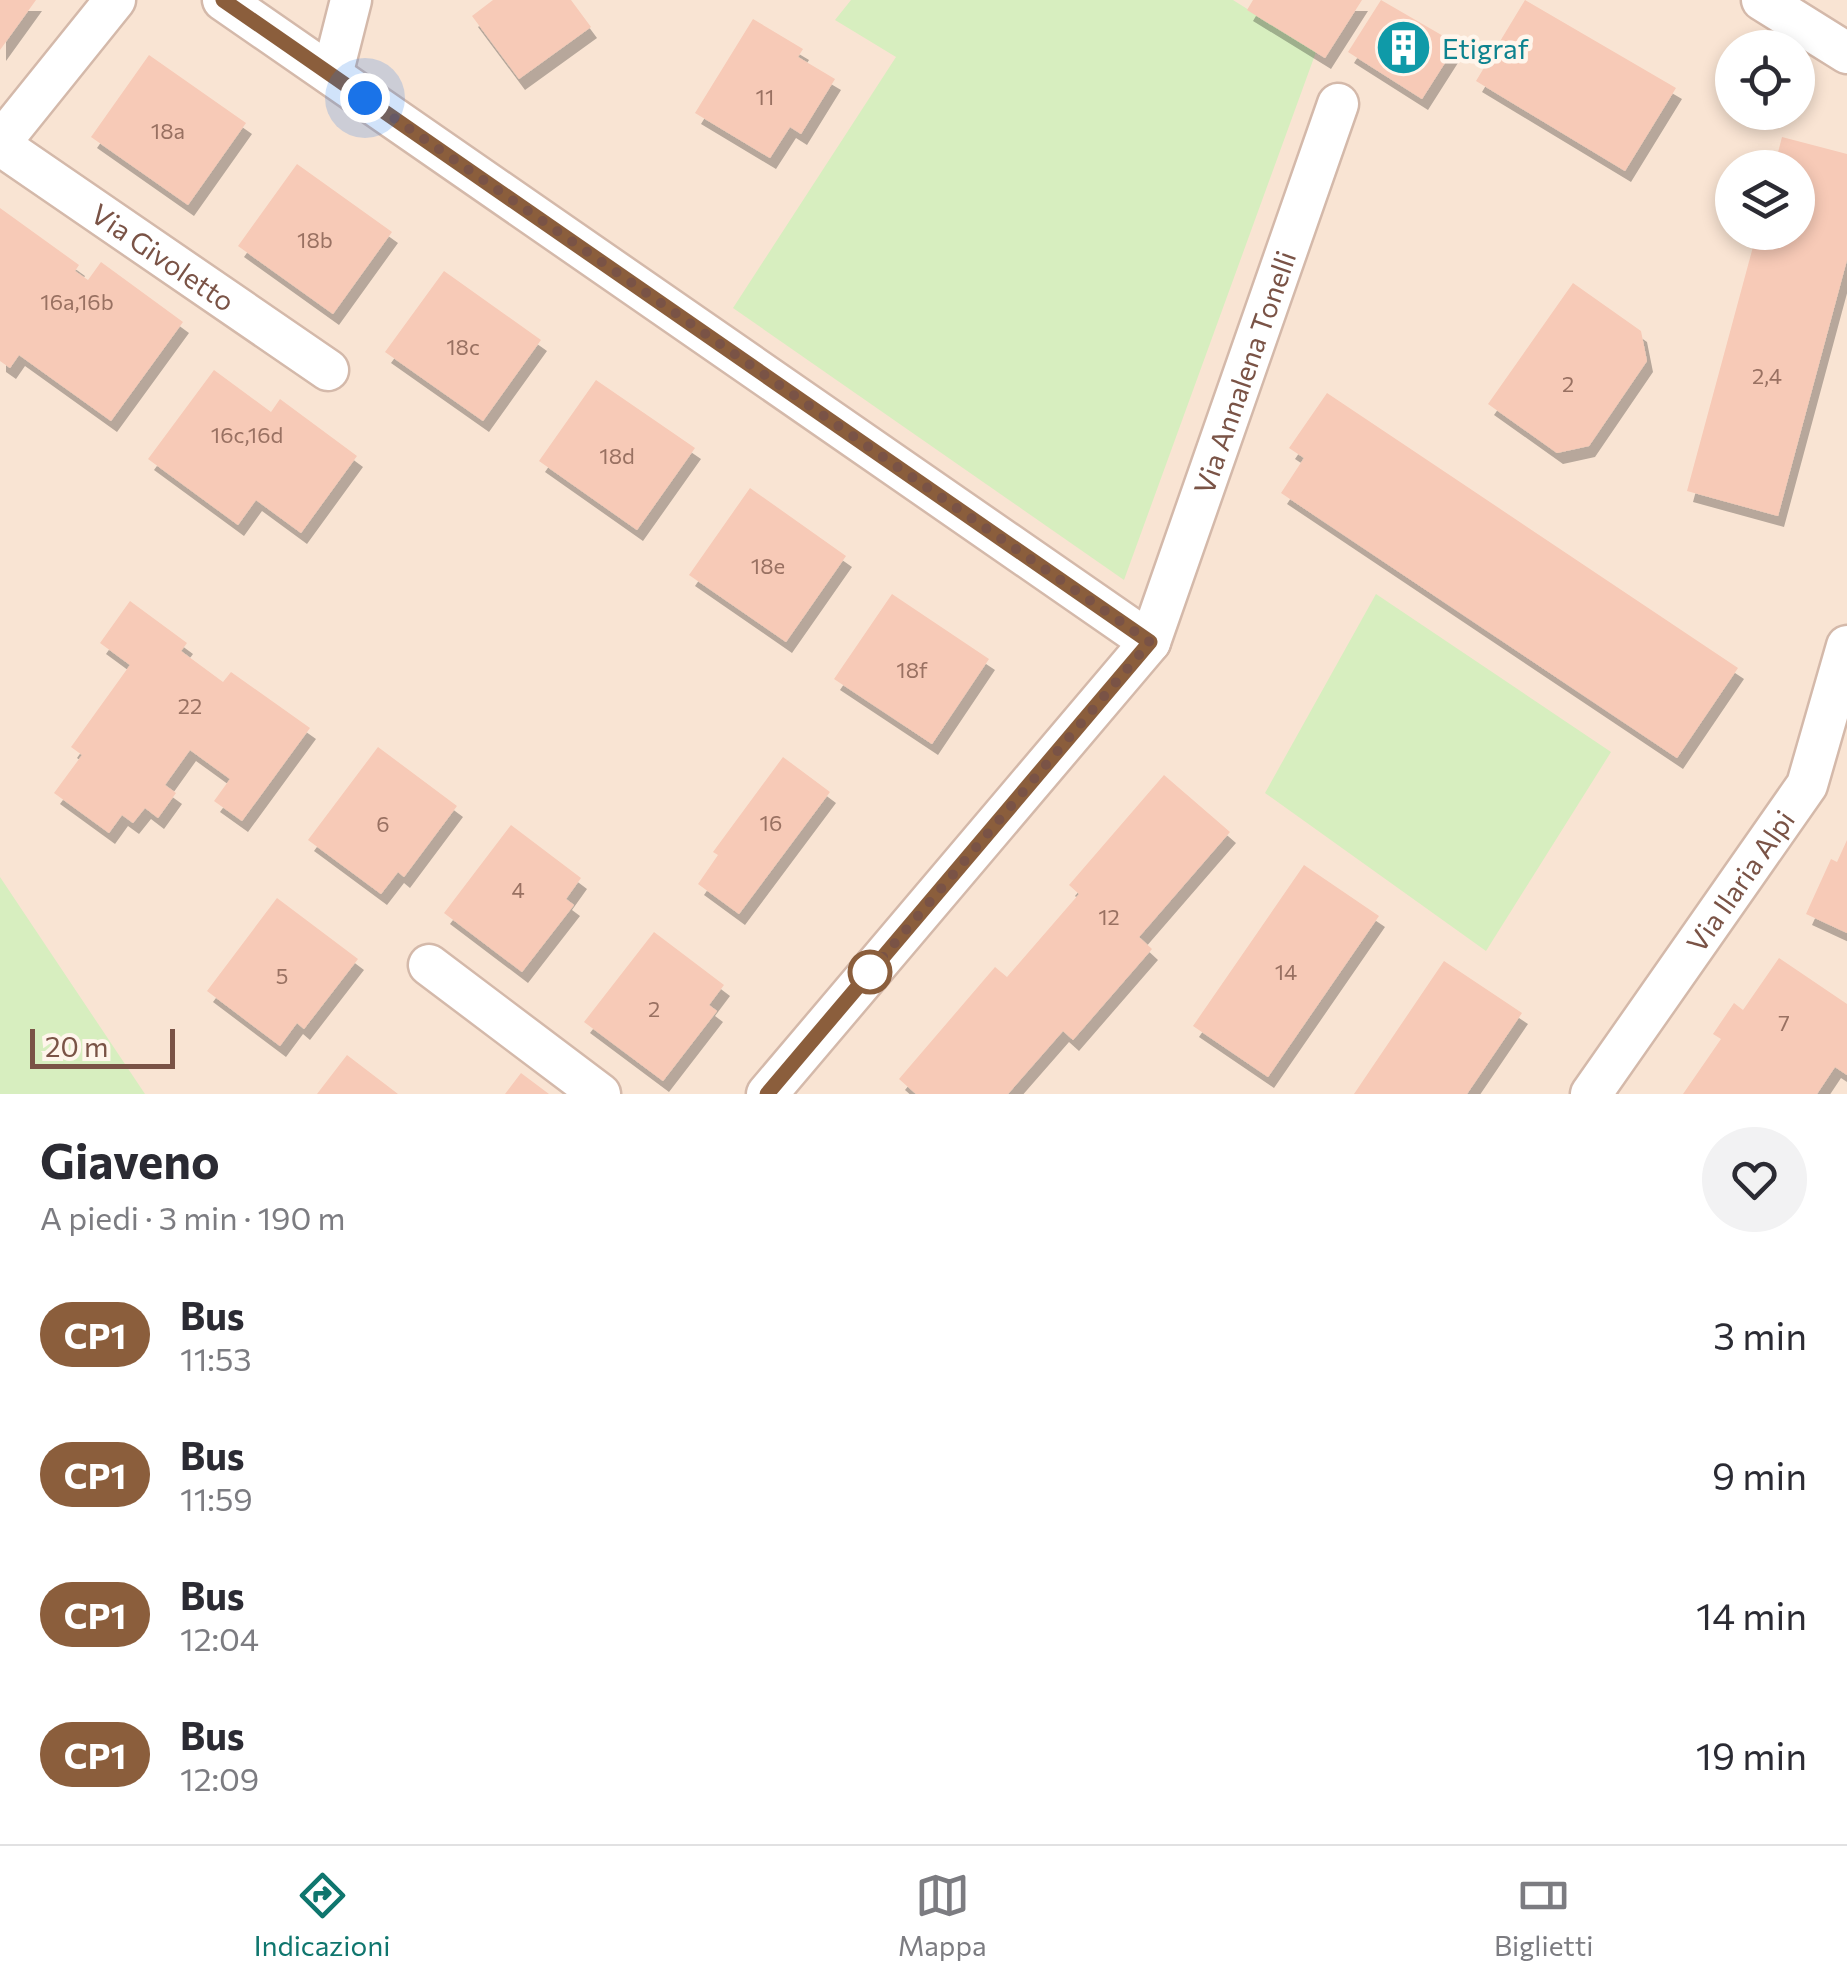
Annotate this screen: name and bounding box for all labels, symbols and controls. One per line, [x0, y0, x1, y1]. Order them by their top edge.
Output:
building icon: Etigraf [1373, 18, 1433, 78]
map controls [1715, 30, 1815, 250]
button: locate [1715, 30, 1815, 130]
place label: Etigraf [1442, 31, 1529, 65]
your location [340, 73, 390, 123]
house number: 11 [756, 83, 774, 110]
house number: 18a [151, 117, 185, 144]
button: layers [1715, 150, 1815, 250]
street label: Via Givoletto [85, 196, 241, 318]
house number: 18b [297, 226, 333, 253]
street label: Via Annalena Tonelli [1186, 246, 1302, 499]
house number: 16a,16b [40, 288, 114, 315]
house number: 18c [446, 333, 480, 360]
house number: 2,4 [1752, 362, 1782, 389]
house number: 2 [1562, 370, 1574, 397]
house number: 16c,16d [211, 421, 283, 448]
house number: 18d [599, 442, 635, 469]
house number: 18e [751, 552, 785, 579]
house number: 18f [896, 656, 928, 683]
house number: 22 [178, 692, 202, 719]
street label: Via Ilaria Alpi [1679, 804, 1801, 958]
house number: 16 [760, 809, 782, 836]
house number: 6 [376, 810, 390, 837]
house number: 4 [511, 876, 525, 903]
house number: 12 [1098, 903, 1120, 930]
unlabelled marker [849, 951, 891, 993]
house number: 14 [1275, 958, 1297, 985]
house number: 5 [276, 962, 288, 989]
house number: 2 [648, 995, 660, 1022]
house number: 7 [1778, 1009, 1790, 1036]
scale bar [30, 1024, 175, 1068]
text: 20 m [45, 1029, 109, 1063]
button: heart [1702, 1127, 1807, 1232]
text: Giaveno [40, 1130, 220, 1189]
text: A piedi · 3 min · 190 m [40, 1197, 345, 1237]
text: Bus [180, 1291, 245, 1338]
text: 3 min [1713, 1311, 1807, 1358]
text: CP1 [64, 1313, 126, 1356]
text: 11:53 [180, 1338, 252, 1378]
text: Bus [180, 1431, 245, 1478]
text: 9 min [1712, 1451, 1807, 1498]
text: CP1 [64, 1453, 126, 1496]
text: 11:59 [180, 1478, 253, 1518]
text: Bus [180, 1571, 245, 1618]
text: 14 min [1696, 1591, 1807, 1638]
text: CP1 [64, 1593, 126, 1636]
text: 12:04 [180, 1618, 259, 1658]
text: Bus [180, 1711, 245, 1758]
text: 19 min [1696, 1731, 1807, 1778]
text: CP1 [64, 1733, 126, 1776]
text: 12:09 [180, 1758, 259, 1798]
tab: Indicazioni [254, 1868, 390, 1962]
tab: Mappa [898, 1868, 987, 1962]
tab: Biglietti [1494, 1868, 1593, 1962]

